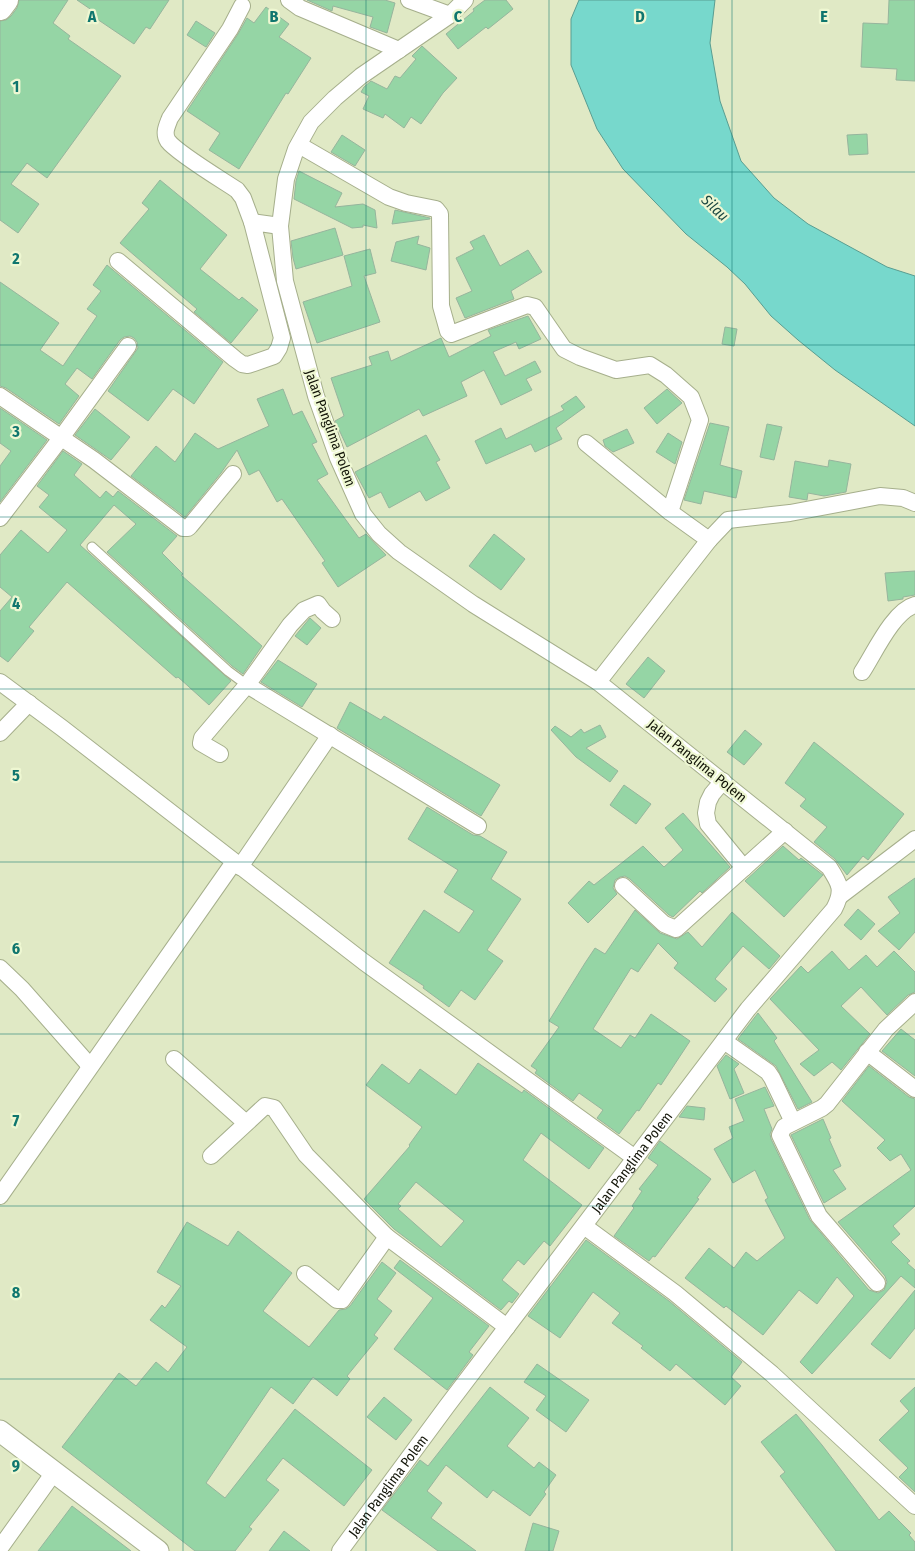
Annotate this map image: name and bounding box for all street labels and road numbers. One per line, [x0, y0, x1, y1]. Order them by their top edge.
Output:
street label: Jalan Panglima Polem [301, 367, 359, 489]
street label: Jalan Panglima Polem [644, 716, 750, 806]
street label: Jalan Panglima Polem [588, 1108, 676, 1216]
street label: Jalan Panglima Polem [345, 1431, 431, 1540]

